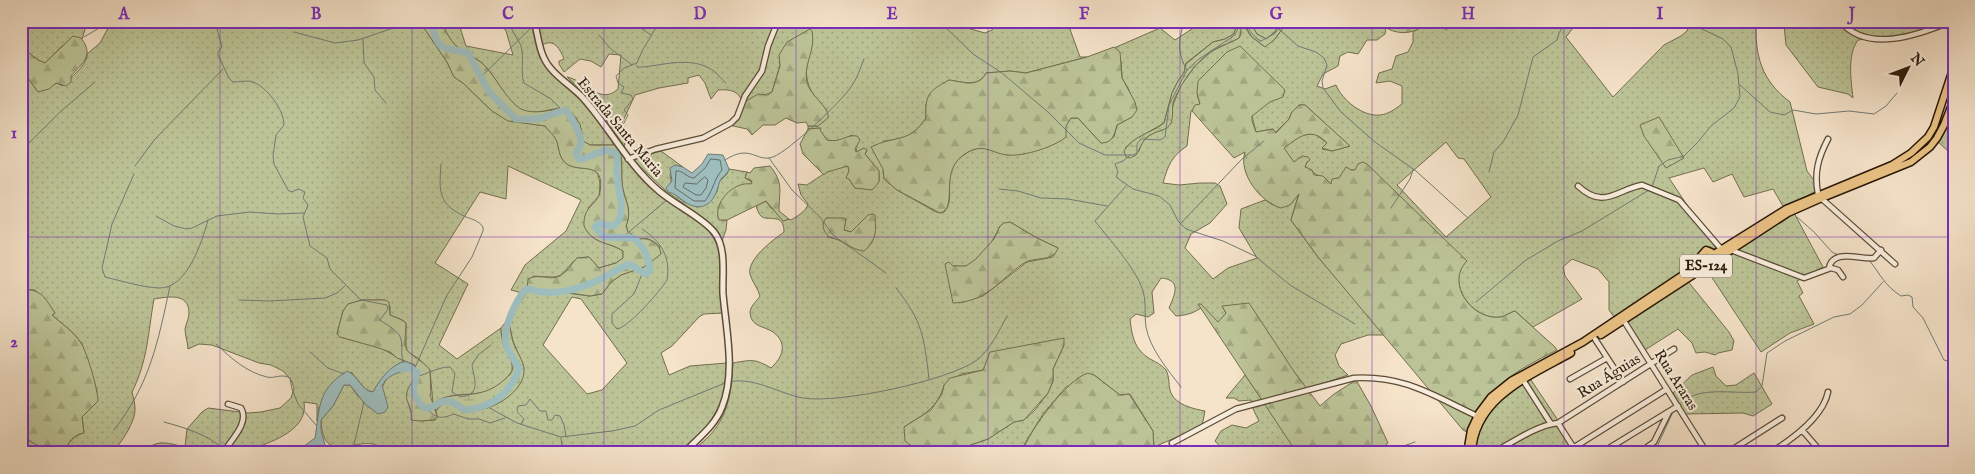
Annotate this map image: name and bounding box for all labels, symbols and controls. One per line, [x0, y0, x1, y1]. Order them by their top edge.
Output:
text: A [118, 5, 131, 25]
text: B [311, 5, 322, 25]
text: C [502, 5, 514, 25]
text: D [694, 5, 707, 25]
text: E [886, 5, 898, 25]
text: F [1079, 5, 1090, 25]
text: G [1270, 5, 1283, 25]
text: H [1461, 5, 1475, 25]
text: I [1657, 5, 1664, 25]
text: J [1847, 5, 1856, 25]
north arrow [1882, 42, 1932, 92]
text: N [1906, 49, 1928, 70]
street label: Estrada Santa Maria [573, 73, 668, 181]
text: 1 [11, 124, 17, 144]
road number: ES-124 [1680, 255, 1732, 278]
text: 2 [10, 333, 18, 353]
street label: Rua Araras [1650, 346, 1702, 414]
street label: Rua Águias [1574, 349, 1644, 403]

